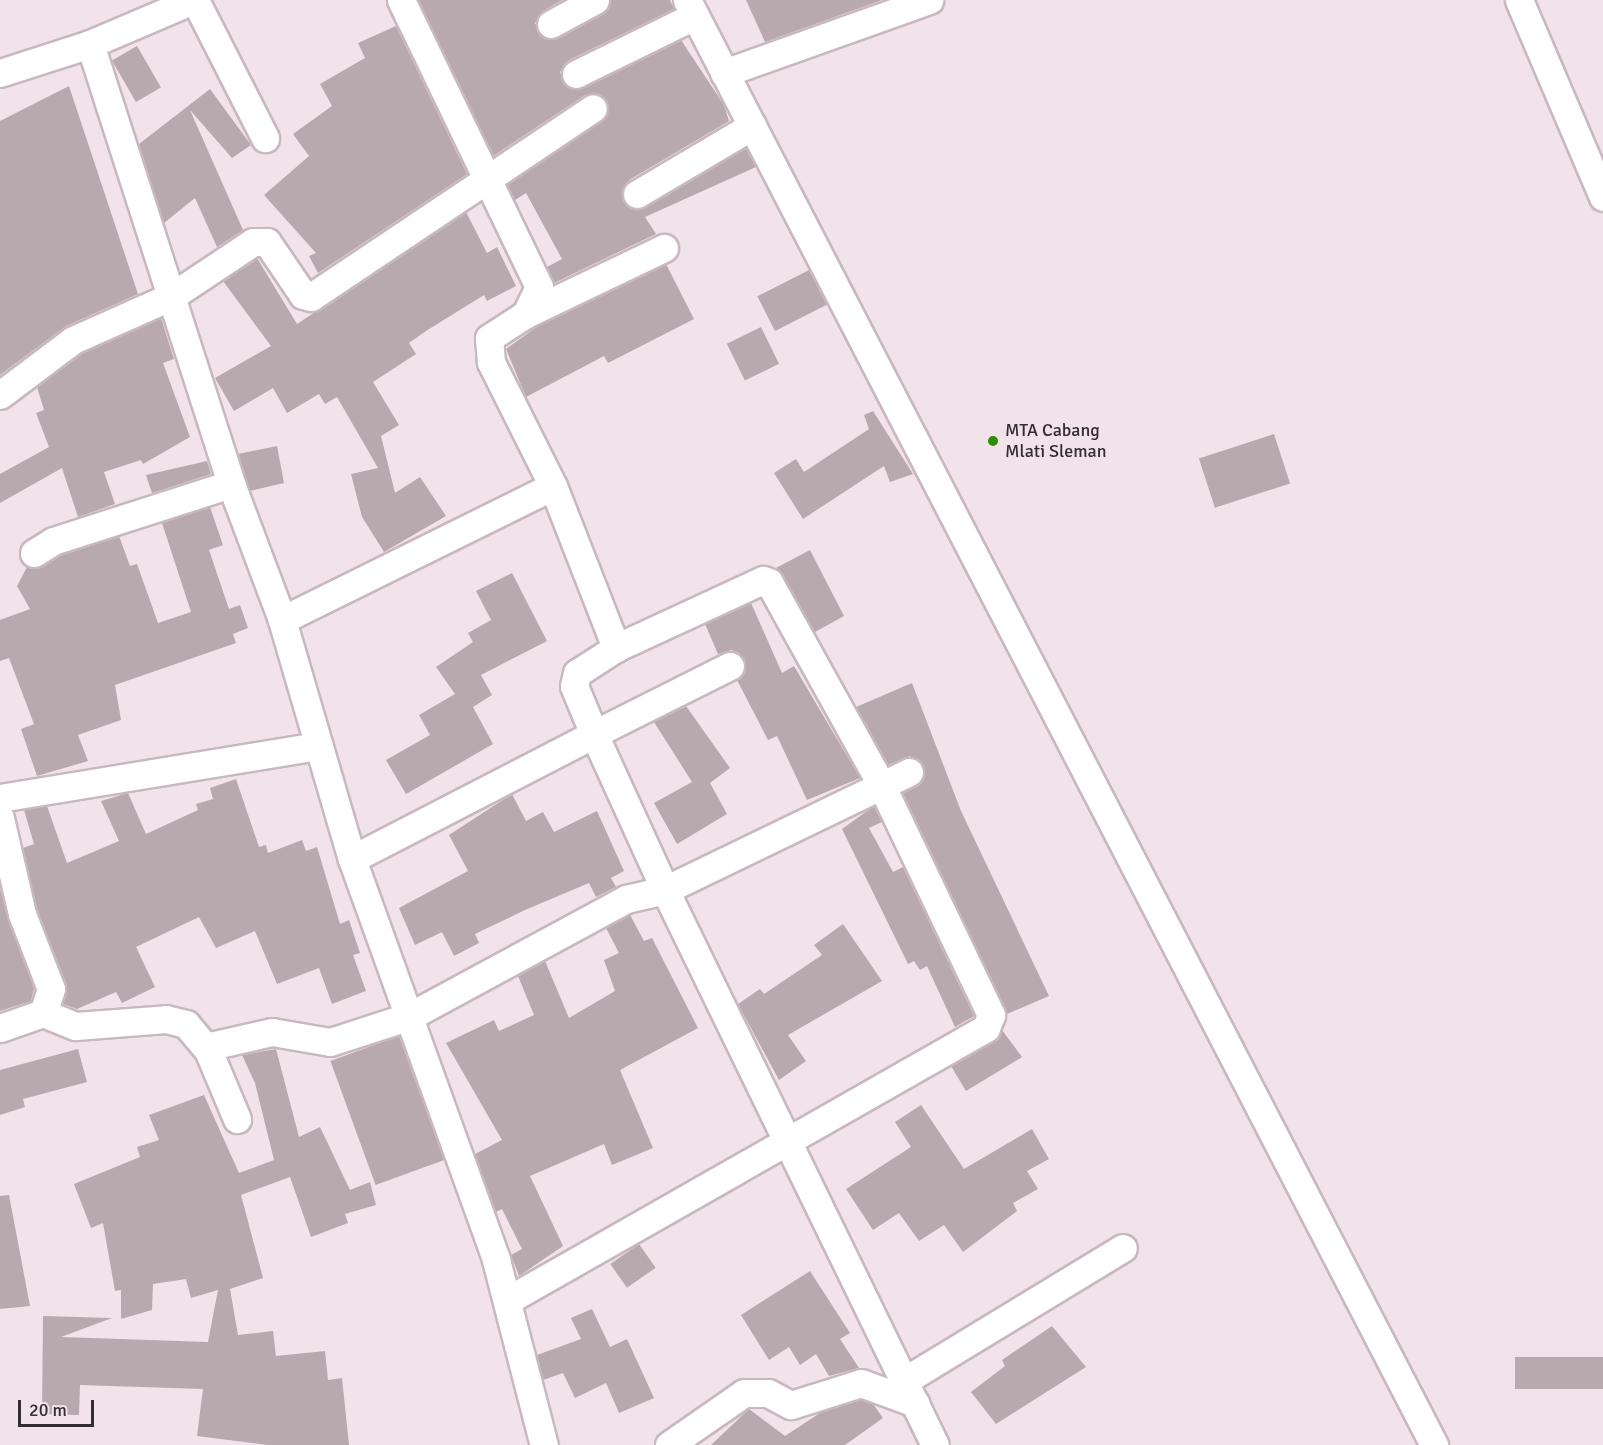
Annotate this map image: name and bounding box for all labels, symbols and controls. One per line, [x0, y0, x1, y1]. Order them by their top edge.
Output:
place label: MTA Cabang Mlati Sleman [1005, 420, 1106, 462]
marker: MTA Cabang Mlati Sleman [986, 434, 1000, 448]
scale bar [21, 1388, 98, 1426]
text: 20 m [29, 1399, 67, 1421]

